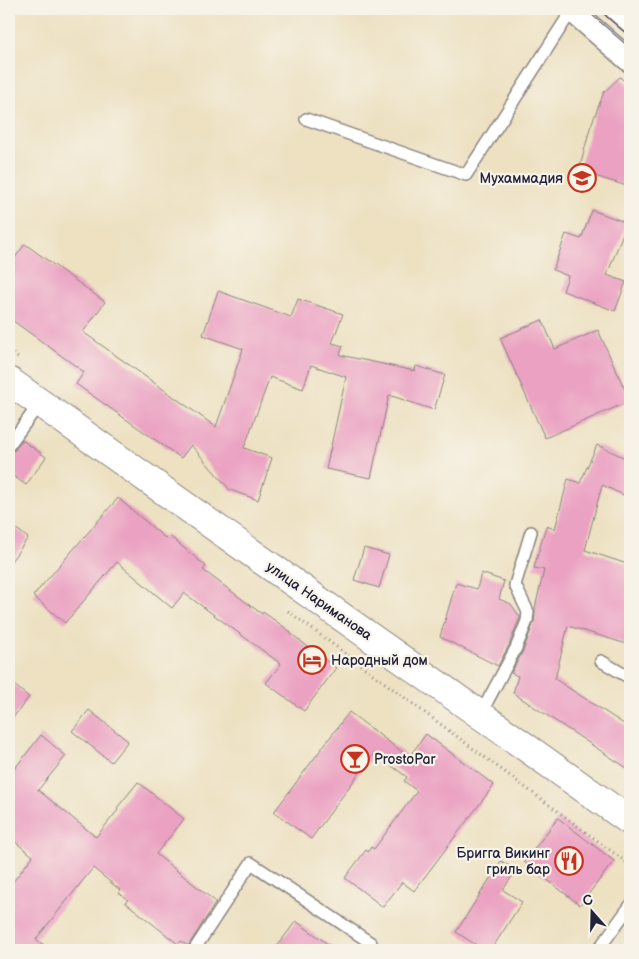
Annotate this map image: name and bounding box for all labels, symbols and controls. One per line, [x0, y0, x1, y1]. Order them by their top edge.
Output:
school or university icon: Мухаммадия [567, 163, 597, 193]
place label: Мухаммадия [480, 170, 563, 187]
street label: улица Нариманова [263, 558, 376, 644]
hotel icon: Народный дом [297, 645, 327, 675]
place label: Народный дом [331, 652, 428, 669]
bar icon: ProstoPar [340, 744, 370, 774]
place label: ProstoPar [374, 751, 436, 768]
place label: Бригга Викинг гриль бар [457, 845, 551, 878]
restaurant icon: Бригга Викинг гриль бар [554, 846, 584, 876]
north arrow [566, 886, 616, 936]
text: С [580, 891, 595, 910]

